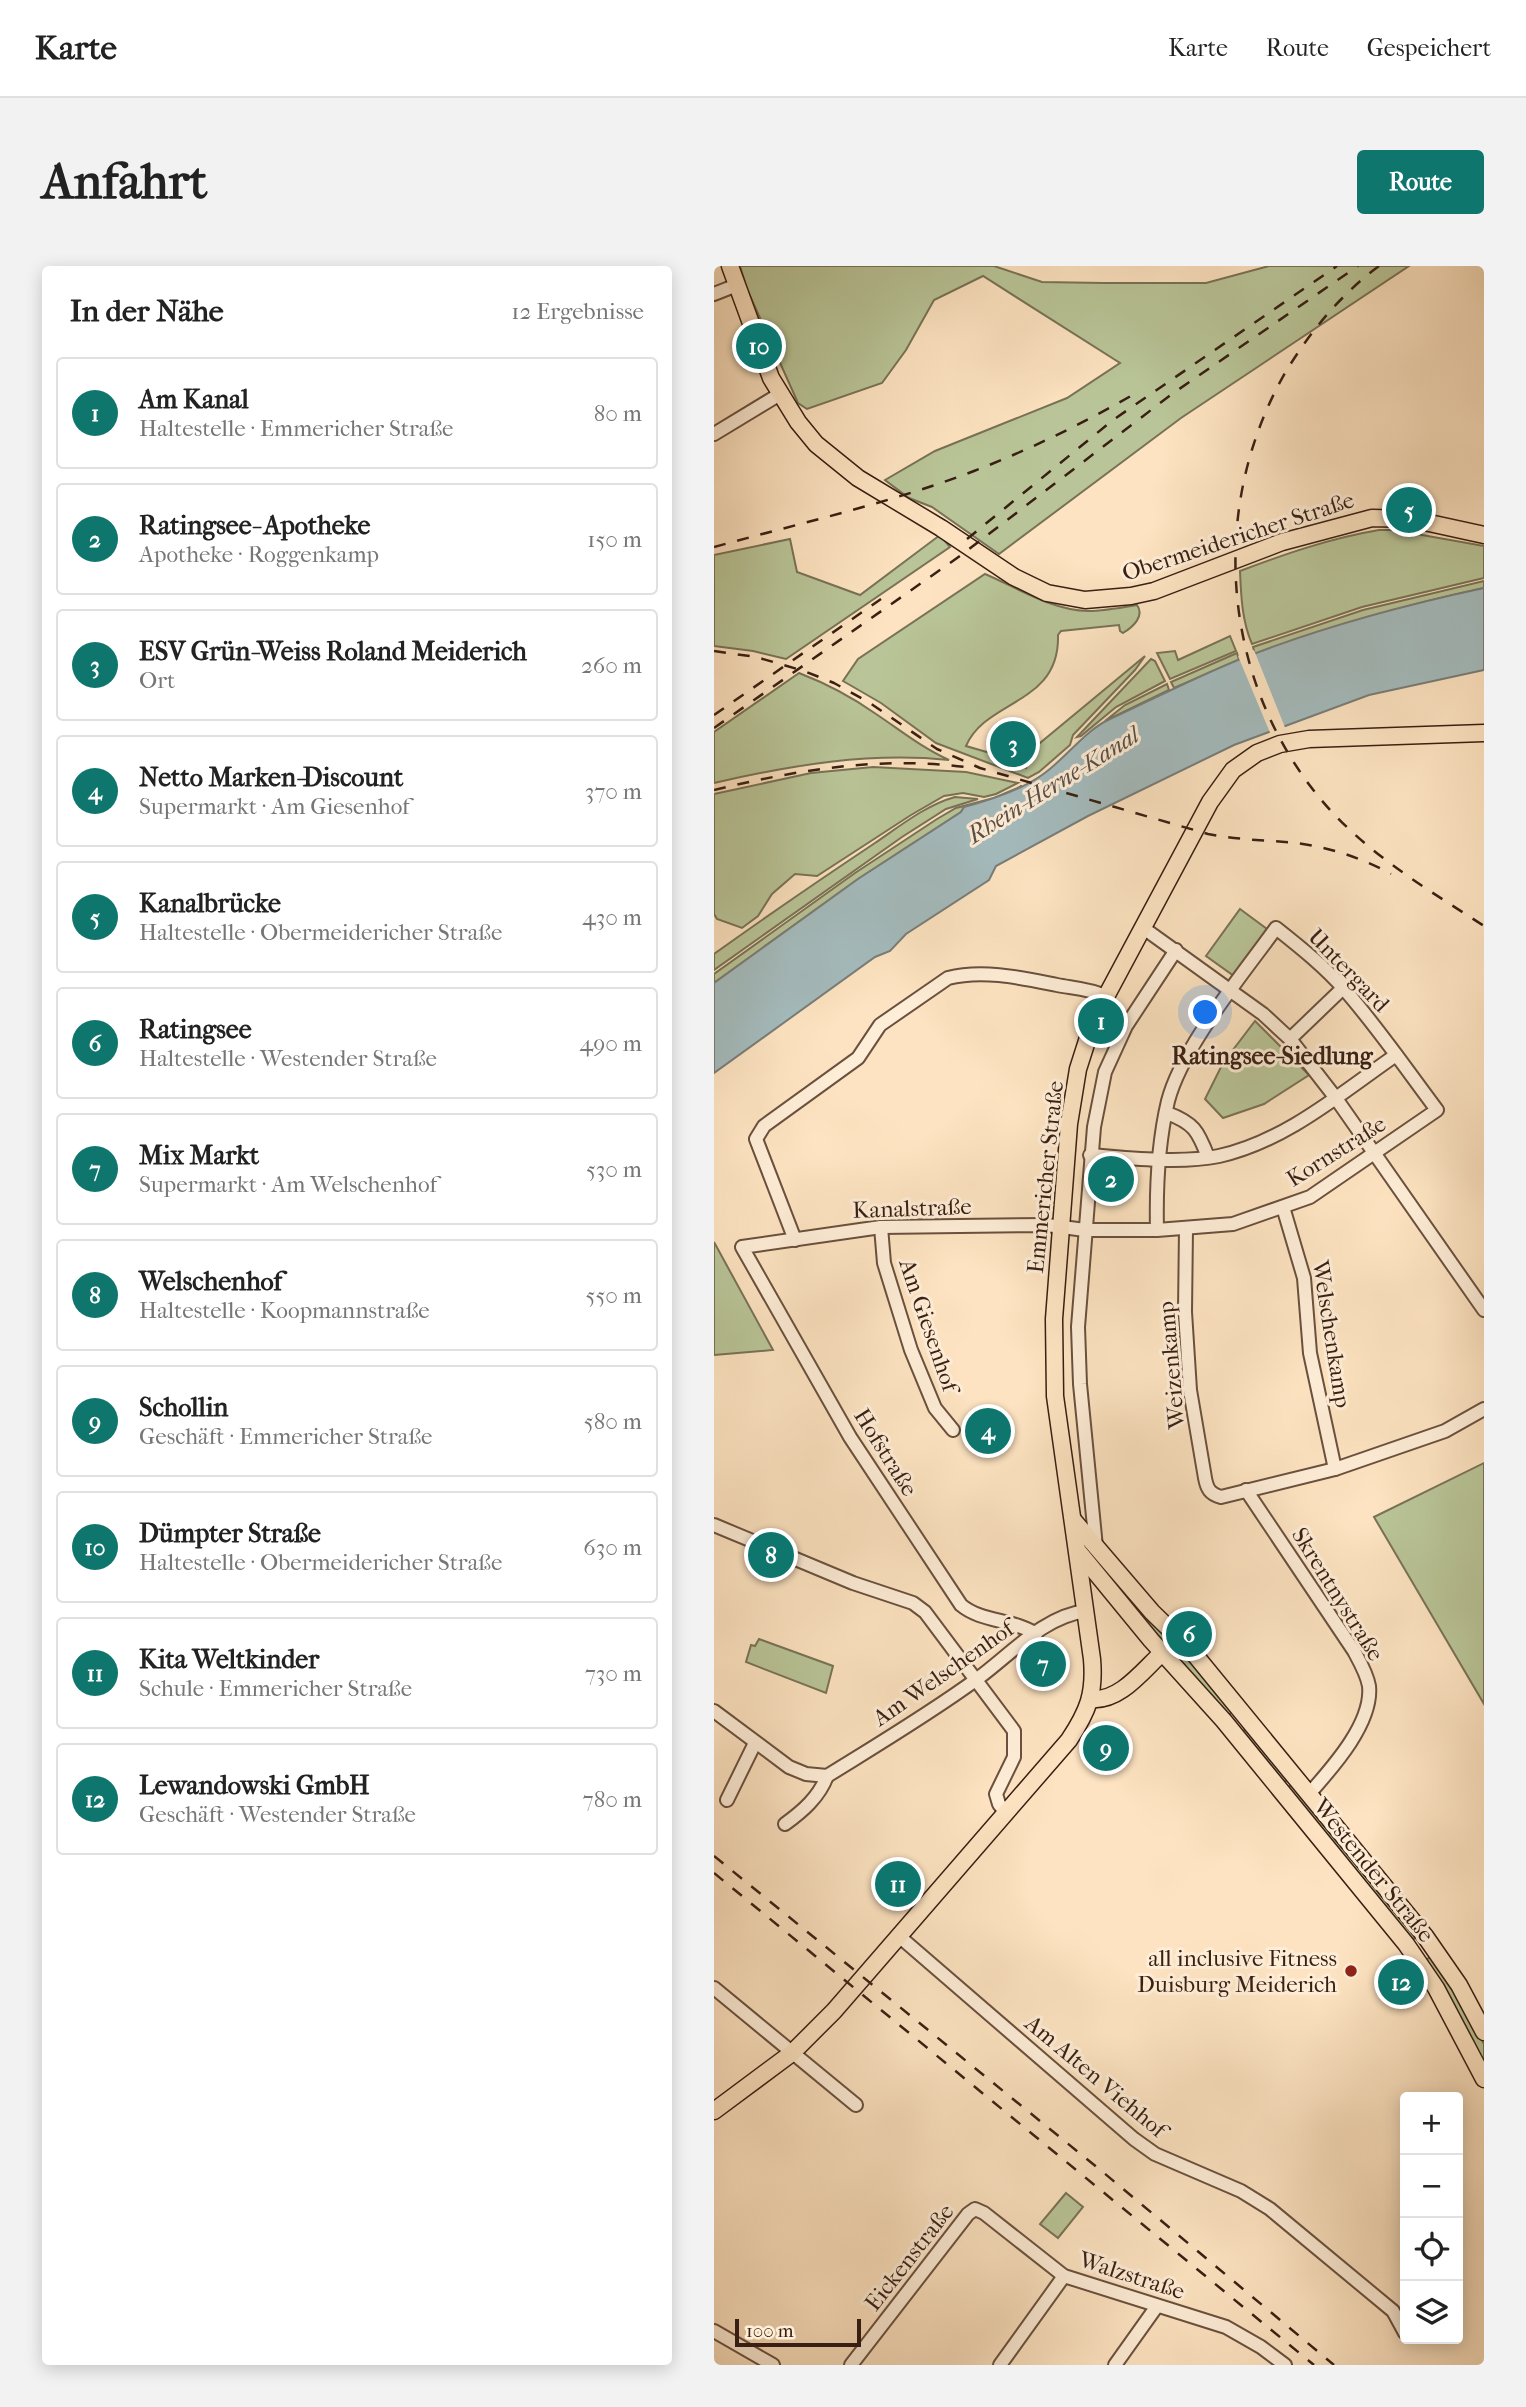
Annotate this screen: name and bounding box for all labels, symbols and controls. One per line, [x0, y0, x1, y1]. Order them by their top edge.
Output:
text: Karte [35, 29, 117, 68]
text: Karte [1168, 34, 1228, 62]
text: Route [1266, 34, 1329, 62]
text: Gespeichert [1367, 34, 1491, 62]
button: Route [1357, 150, 1484, 214]
text: Anfahrt [42, 153, 207, 211]
text: In der Nähe [70, 294, 224, 329]
text: 12 Ergebnisse [511, 298, 644, 325]
pin: 10 [736, 320, 782, 372]
text: Am Kanal [139, 384, 249, 415]
text: 1 [91, 400, 99, 427]
text: 80 m [594, 400, 642, 427]
text: Haltestelle · Emmericher Straße [139, 415, 453, 442]
pin: 5 [1386, 484, 1432, 536]
street label: Obermeidericher Straße [1119, 486, 1358, 587]
text: Ratingsee- Apotheke [139, 510, 370, 541]
text: 2 [89, 526, 101, 553]
text: 150 m [587, 526, 642, 553]
text: Apotheke · Roggenkamp [139, 541, 379, 568]
text: ESV Grün-Weiss Roland Meiderich [139, 636, 527, 667]
text: 3 [90, 652, 100, 679]
text: 260 m [581, 652, 642, 679]
text: Ort [139, 667, 175, 694]
pin: 3 [990, 718, 1036, 770]
water label: Rhein-Herne-Kanal [960, 719, 1146, 850]
text: Netto Marken-Discount [139, 762, 403, 793]
text: 4 [88, 778, 102, 805]
text: 370 m [585, 778, 642, 805]
text: Supermarkt · Am Giesenhof [139, 793, 410, 820]
text: Kanalbrücke [139, 888, 281, 919]
text: 5 [90, 904, 100, 931]
text: 430 m [582, 904, 642, 931]
text: Haltestelle · Obermeidericher Straße [139, 919, 502, 946]
street label: Untergard [1302, 923, 1395, 1018]
pin: 1 [1078, 995, 1124, 1047]
your location [1188, 995, 1222, 1029]
text: Ratingsee [139, 1014, 252, 1045]
text: 6 [89, 1030, 101, 1057]
text: 490 m [580, 1030, 642, 1057]
district label: Ratingsee-Siedlung [1171, 1042, 1374, 1070]
text: Haltestelle · Westender Straße [139, 1045, 437, 1072]
street label: Emmericher Straße [1022, 1079, 1069, 1275]
street label: Kornstraße [1282, 1110, 1391, 1193]
text: Mix Markt [139, 1140, 259, 1171]
pin: 2 [1088, 1153, 1134, 1205]
text: 7 [89, 1156, 101, 1183]
text: 530 m [586, 1156, 642, 1183]
text: Supermarkt · Am Welschenhof [139, 1171, 437, 1198]
street label: Kanalstraße [852, 1193, 972, 1224]
street label: Am Giesenhof [893, 1254, 965, 1399]
street label: Welschenkamp [1306, 1257, 1356, 1410]
text: Welschenhof [139, 1266, 282, 1297]
text: 8 [89, 1282, 101, 1309]
text: 550 m [586, 1282, 642, 1309]
text: Haltestelle · Koopmannstraße [139, 1297, 430, 1324]
street label: Weizenkamp [1152, 1300, 1191, 1431]
text: Schollin [139, 1392, 228, 1423]
street label: Hofstraße [848, 1404, 923, 1501]
pin: 4 [965, 1405, 1011, 1457]
text: 9 [89, 1408, 101, 1435]
text: 580 m [584, 1408, 642, 1435]
text: Geschäft · Emmericher Straße [139, 1423, 433, 1450]
text: Dümpter Straße [139, 1518, 321, 1549]
street label: Skrentnystraße [1286, 1523, 1389, 1666]
pin: 8 [748, 1529, 794, 1581]
text: 10 [85, 1534, 105, 1561]
text: 630 m [583, 1534, 642, 1561]
text: Haltestelle · Obermeidericher Straße [139, 1549, 502, 1576]
pin: 6 [1166, 1608, 1212, 1660]
street label: Am Welschenhof [867, 1612, 1022, 1733]
pin: 7 [1020, 1638, 1066, 1690]
text: Kita Weltkinder [139, 1644, 319, 1675]
text: 11 [87, 1660, 103, 1687]
text: 730 m [585, 1660, 642, 1687]
text: Schule · Emmericher Straße [139, 1675, 412, 1702]
pin: 9 [1083, 1722, 1129, 1774]
text: Lewandowski GmbH [139, 1770, 370, 1801]
text: 12 [85, 1786, 105, 1813]
text: 780 m [583, 1786, 642, 1813]
street label: Westender Straße [1307, 1792, 1440, 1948]
text: Geschäft · Westender Straße [139, 1801, 416, 1828]
pin: 11 [875, 1858, 921, 1910]
place label: all inclusive Fitness Duisburg Meiderich [1137, 1945, 1337, 1998]
pin: 12 [1378, 1956, 1424, 2008]
marker: all inclusive Fitness Duisburg Meiderich [1343, 1963, 1359, 1979]
street label: Am Alten Viehhof [1019, 2009, 1175, 2146]
map controls [1400, 2092, 1463, 2344]
button: + [1400, 2092, 1463, 2155]
button: − [1400, 2155, 1463, 2218]
street label: Eickenstraße [859, 2199, 959, 2316]
button: locate [1400, 2218, 1463, 2281]
street label: Walzstraße [1075, 2245, 1188, 2305]
button: layers [1400, 2281, 1463, 2344]
scale bar [735, 2316, 861, 2348]
text: 100 m [746, 2320, 794, 2342]

